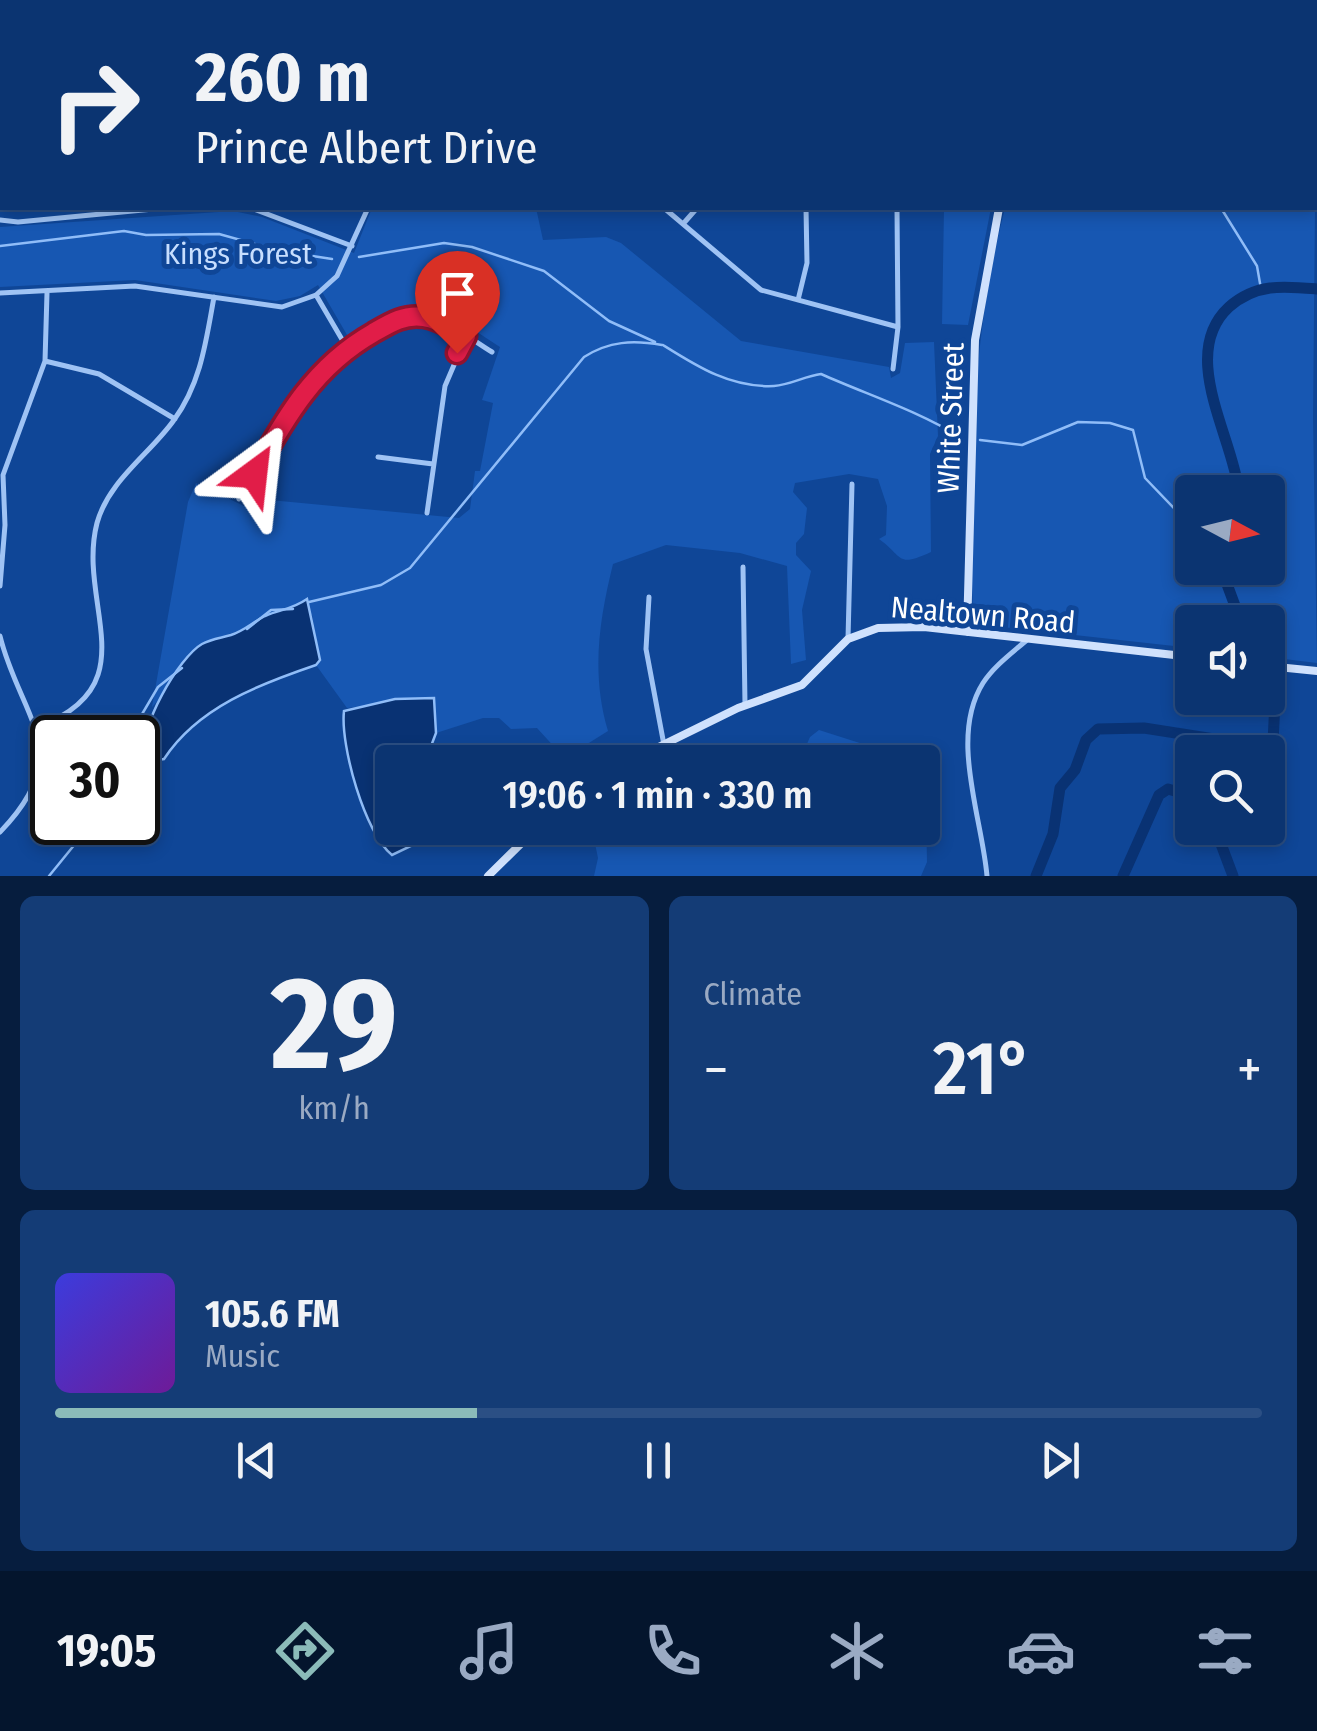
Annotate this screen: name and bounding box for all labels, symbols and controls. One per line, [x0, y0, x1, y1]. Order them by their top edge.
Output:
text: 260 m [195, 36, 370, 120]
icon: right [30, 40, 160, 170]
text: Prince Albert Drive [195, 121, 538, 175]
park label: Kings Forest [164, 236, 312, 272]
pin [415, 251, 500, 354]
icon: arrive [430, 266, 485, 321]
street label: White Street [930, 342, 972, 494]
position arrow [202, 422, 306, 526]
north arrow [1175, 475, 1285, 585]
map controls [1175, 475, 1285, 845]
street label: Nealtown Road [889, 589, 1077, 641]
button: sound [1175, 605, 1285, 715]
speed limit sign: 30 [30, 715, 160, 845]
button: search [1175, 735, 1285, 845]
text: 19:06 · 1 min · 330 m [503, 772, 812, 818]
text: 29 [271, 946, 398, 1102]
text: Climate [704, 975, 802, 1013]
text: 21° [933, 1024, 1032, 1114]
text: − [704, 1037, 728, 1103]
text: + [1237, 1037, 1262, 1103]
text: km/h [299, 1089, 370, 1127]
text: 105.6 FM [205, 1291, 340, 1337]
text: Music [205, 1337, 280, 1375]
icon: previous [229, 1433, 284, 1488]
icon: pause [631, 1433, 686, 1488]
icon: next [1033, 1433, 1088, 1488]
icon: directions [270, 1616, 340, 1686]
icon: music [454, 1616, 524, 1686]
icon: phone [638, 1616, 708, 1686]
icon: climate [822, 1616, 892, 1686]
icon: car [1006, 1616, 1076, 1686]
icon: filters [1190, 1616, 1260, 1686]
text: 19:05 [57, 1624, 156, 1678]

